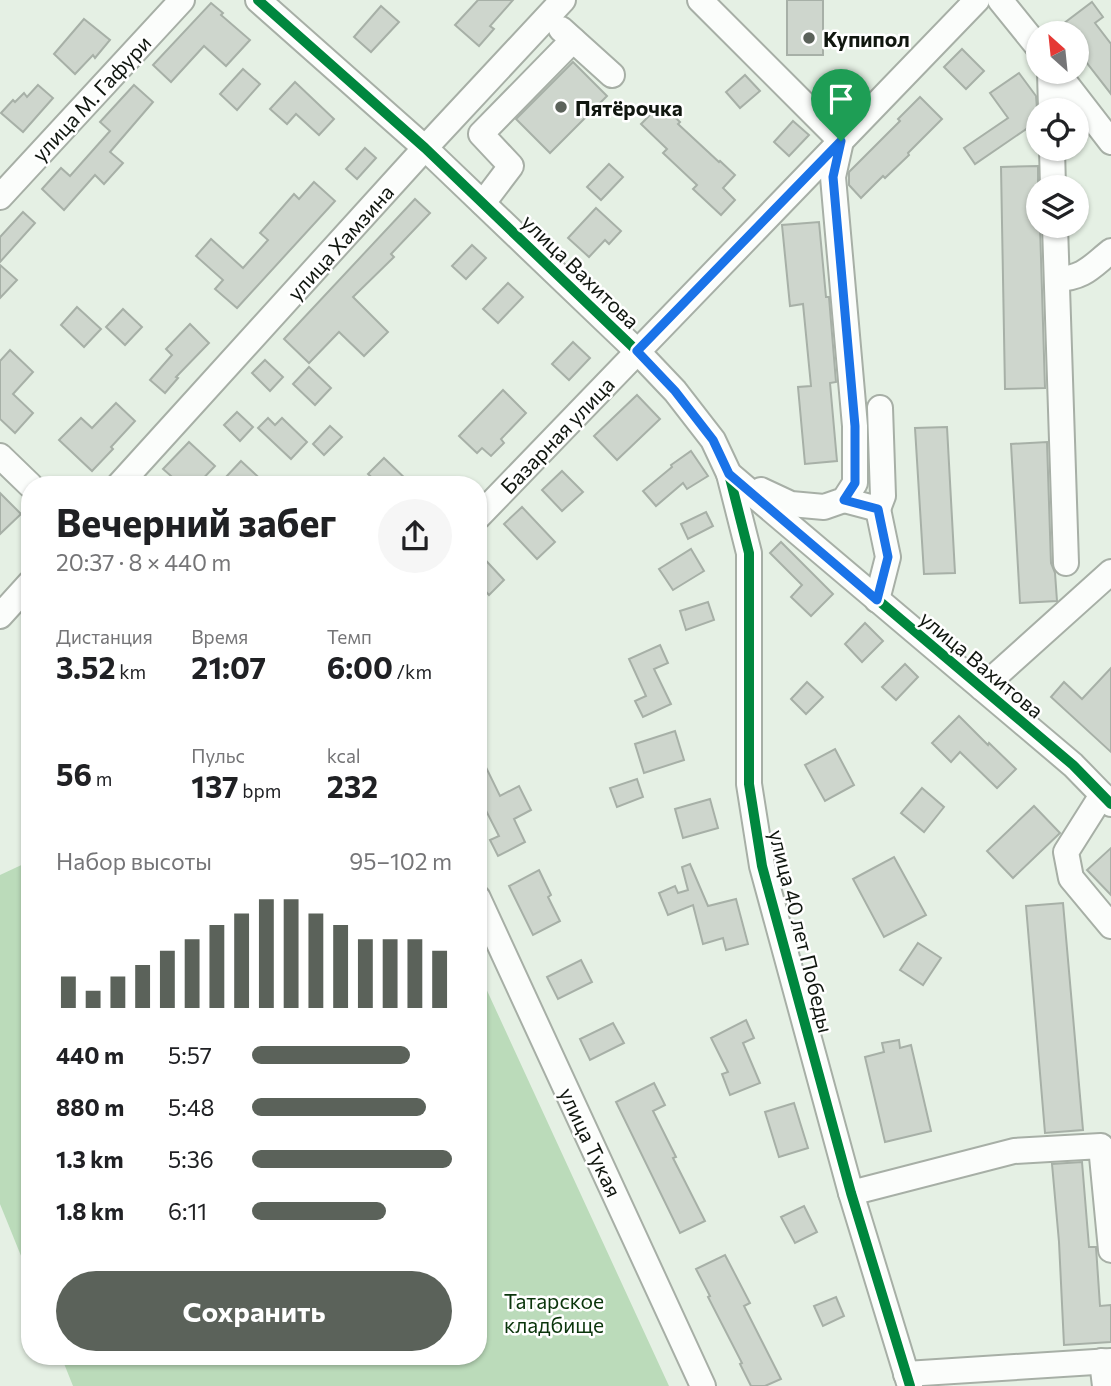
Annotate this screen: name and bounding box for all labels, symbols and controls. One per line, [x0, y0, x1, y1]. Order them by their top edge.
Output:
north arrow [1026, 21, 1088, 84]
map controls [1026, 21, 1089, 238]
place label: Купипол [823, 26, 910, 51]
street label: улица М. Гафури [26, 30, 156, 166]
marker: Купипол [801, 30, 817, 46]
pin [811, 69, 871, 141]
icon: arrive [822, 80, 860, 118]
place label: Пятёрочка [575, 95, 683, 120]
button: locate [1026, 98, 1089, 161]
marker: Пятёрочка [553, 99, 569, 115]
button: layers [1026, 175, 1089, 238]
street label: улица Хамзина [282, 179, 398, 305]
street label: улица Вахитова [517, 209, 645, 333]
street label: Базарная улица [495, 371, 619, 499]
text: Вечерний забег [56, 498, 336, 545]
button: share [378, 499, 452, 573]
text: 20:37 · 8 × 440 m [56, 548, 231, 576]
street label: улица Вахитова [915, 605, 1049, 723]
text: Дистанция [56, 625, 153, 648]
text: Время [191, 625, 248, 648]
text: Темп [327, 625, 372, 648]
text: 3.52 [56, 648, 116, 685]
text: 21:07 [191, 648, 266, 685]
text: 6:00 [327, 648, 393, 685]
text: km [116, 660, 146, 683]
text: /km [393, 660, 432, 683]
text: Пульс [191, 744, 245, 767]
text: kcal [327, 744, 361, 767]
text: 56 [56, 755, 92, 792]
text: m [92, 767, 112, 790]
text: 137 [191, 767, 239, 804]
text: 232 [327, 767, 378, 804]
text: bpm [239, 779, 281, 802]
street label: улица 40 лет Победы [765, 827, 839, 1035]
text: Набор высоты [56, 847, 212, 875]
text: 95–102 m [349, 847, 452, 875]
text: 440 m [56, 1041, 124, 1069]
text: 5:57 [168, 1041, 212, 1069]
street label: улица Тукая [555, 1083, 627, 1201]
text: 880 m [56, 1093, 124, 1121]
text: 5:48 [168, 1093, 214, 1121]
text: 1.3 km [56, 1145, 124, 1173]
text: 5:36 [168, 1145, 214, 1173]
text: 1.8 km [56, 1197, 124, 1225]
text: 6:11 [168, 1197, 207, 1225]
button: Сохранить [56, 1271, 452, 1351]
park label: Татарское кладбище [504, 1288, 604, 1337]

